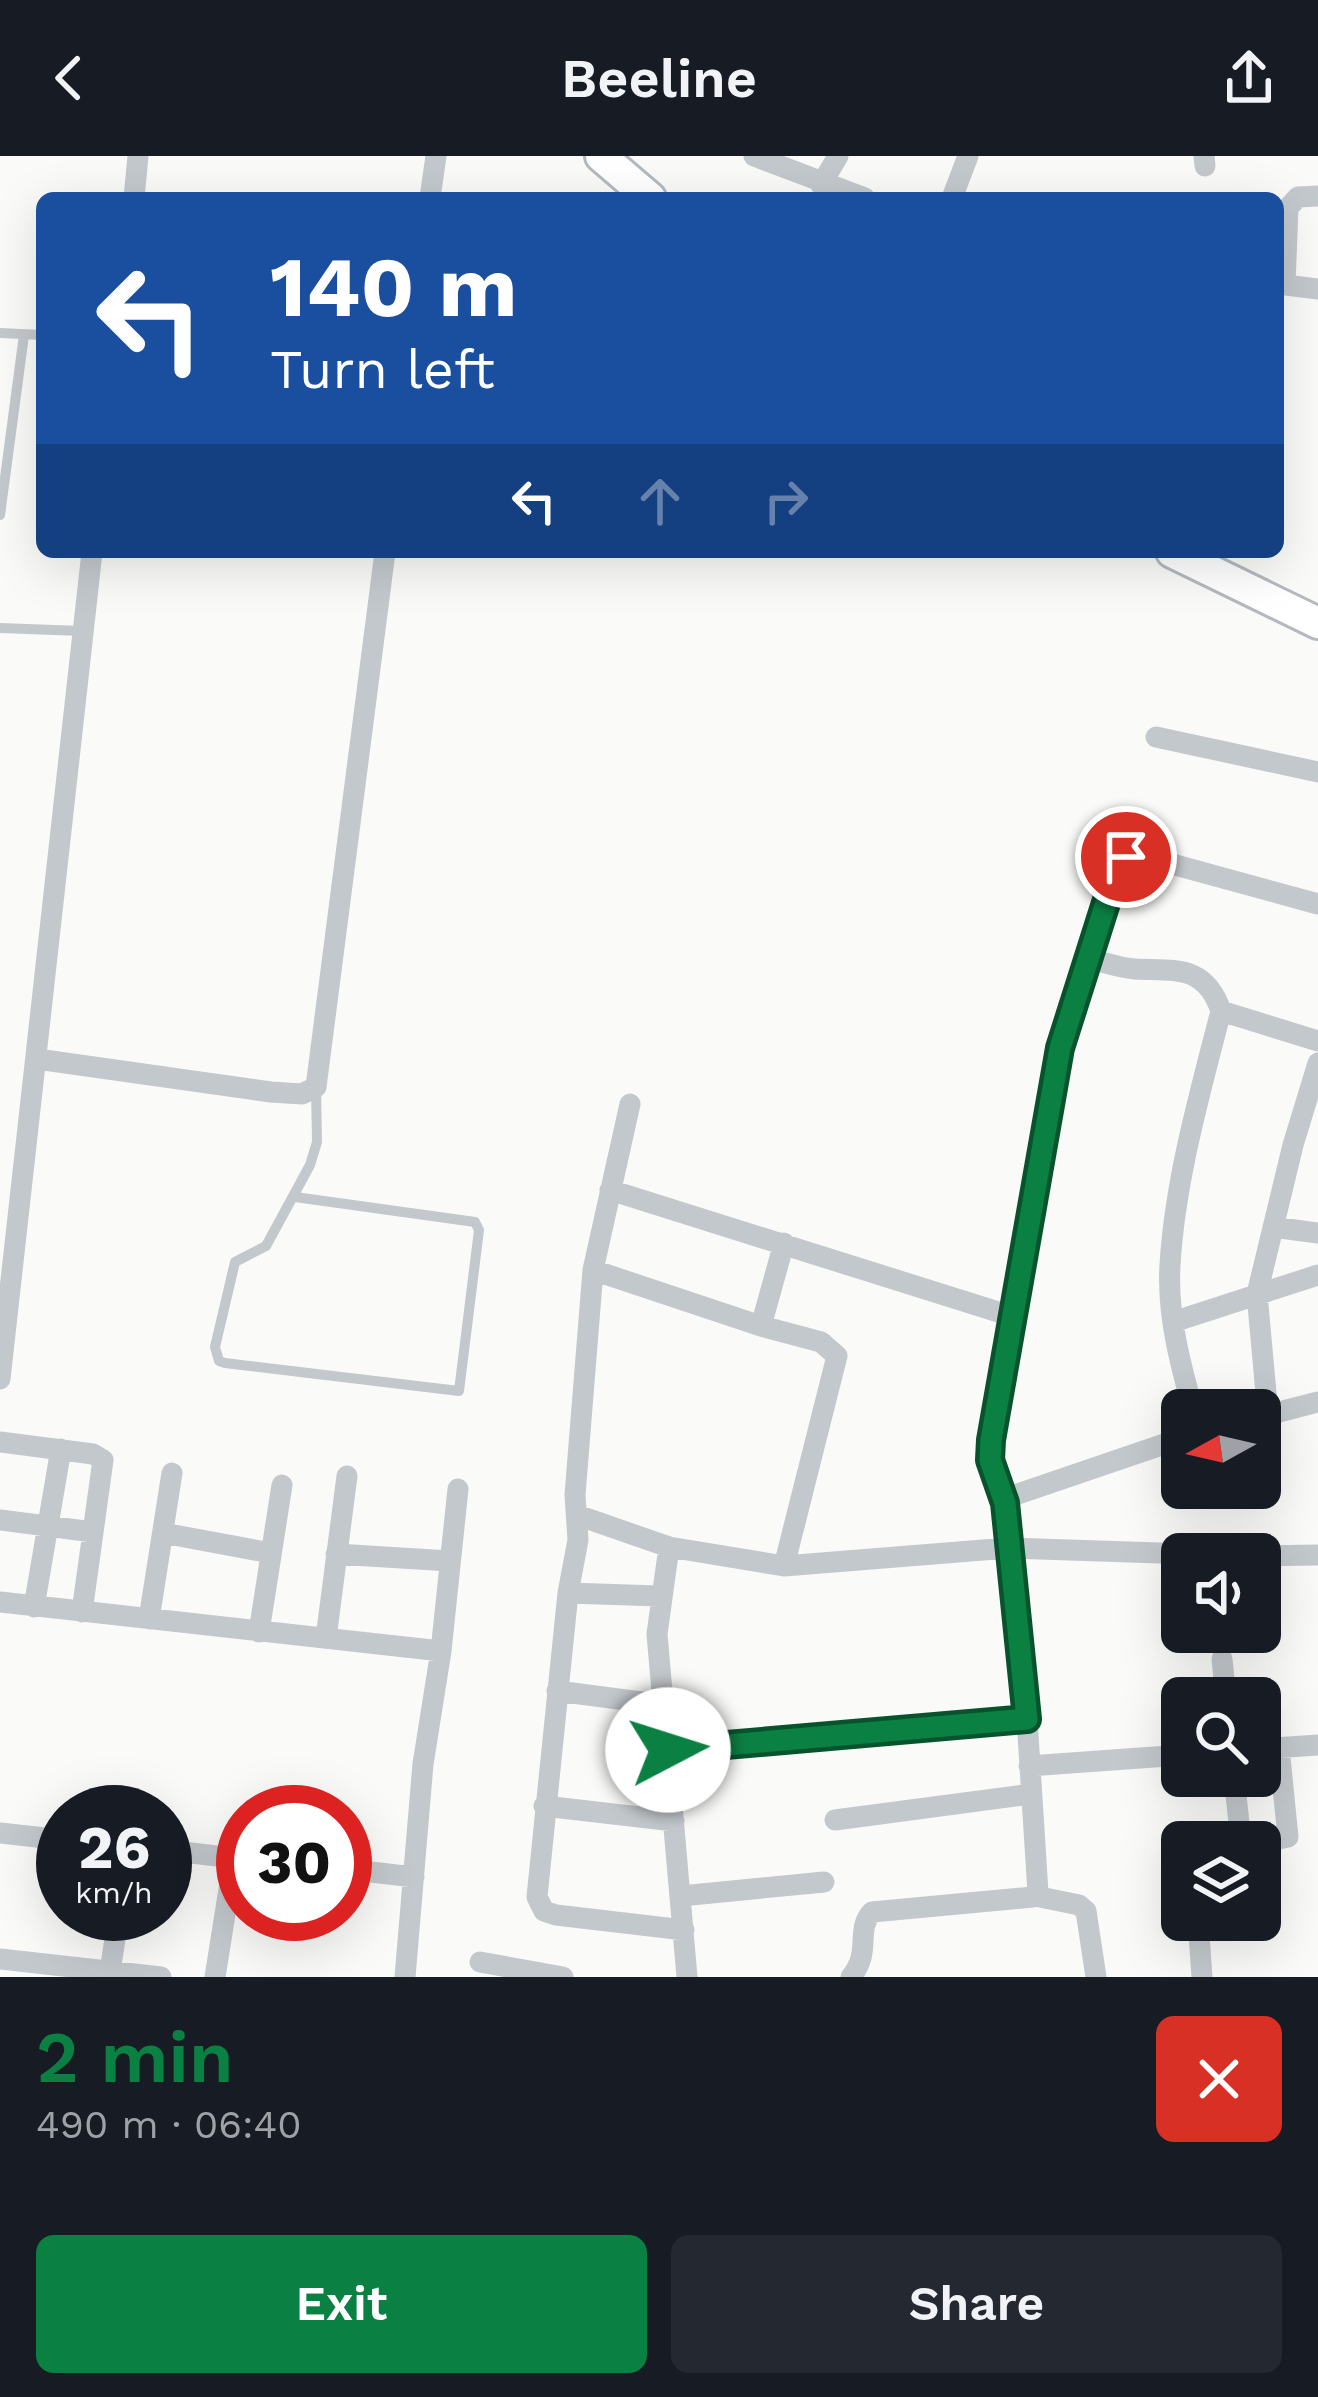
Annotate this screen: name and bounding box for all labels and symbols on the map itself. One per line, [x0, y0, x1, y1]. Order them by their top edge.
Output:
pin [1075, 806, 1177, 908]
north arrow [1161, 1389, 1281, 1509]
position arrow [605, 1687, 731, 1813]
speed limit sign: 30 [216, 1785, 372, 1941]

